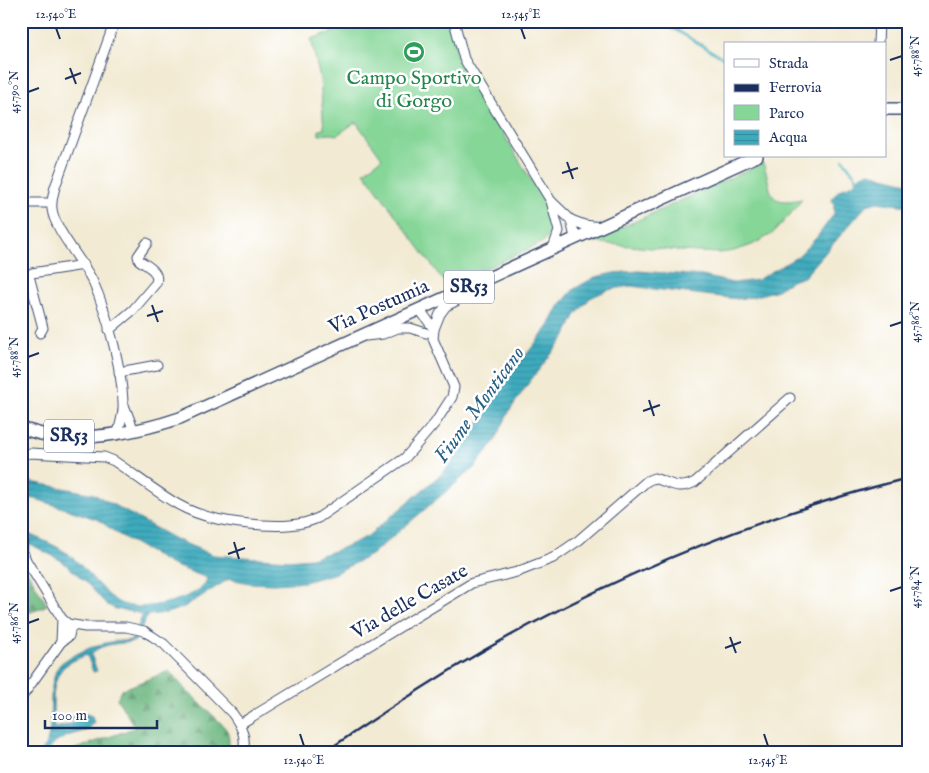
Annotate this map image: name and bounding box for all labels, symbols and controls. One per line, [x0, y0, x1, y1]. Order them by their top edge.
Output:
text: 12.540°E [36, 7, 76, 22]
text: 12.545°E [501, 7, 541, 22]
text: 45.788°N [908, 35, 923, 77]
sports icon: Campo Sportivo di Gorgo [402, 40, 426, 64]
legend [724, 42, 886, 158]
text: Strada [769, 54, 809, 73]
place label: Campo Sportivo di Gorgo [346, 66, 482, 114]
text: 45.790°N [7, 70, 22, 114]
text: Ferrovia [769, 78, 822, 97]
text: Parco [769, 104, 804, 123]
text: Acqua [768, 128, 808, 147]
road number: SR53 [444, 270, 494, 304]
street label: Via Postumia [324, 274, 433, 341]
text: 45.786°N [908, 301, 923, 343]
text: 45.788°N [7, 336, 22, 378]
water label: Fiume Monticano [429, 341, 531, 469]
road number: SR53 [44, 420, 94, 452]
street label: Via delle Casate [346, 559, 473, 646]
text: 45.784°N [908, 565, 923, 608]
text: 45.786°N [7, 602, 22, 644]
scale bar [45, 698, 158, 730]
text: 100 m [52, 706, 88, 725]
text: 12.540°E [284, 753, 324, 768]
text: 12.545°E [748, 753, 788, 768]

